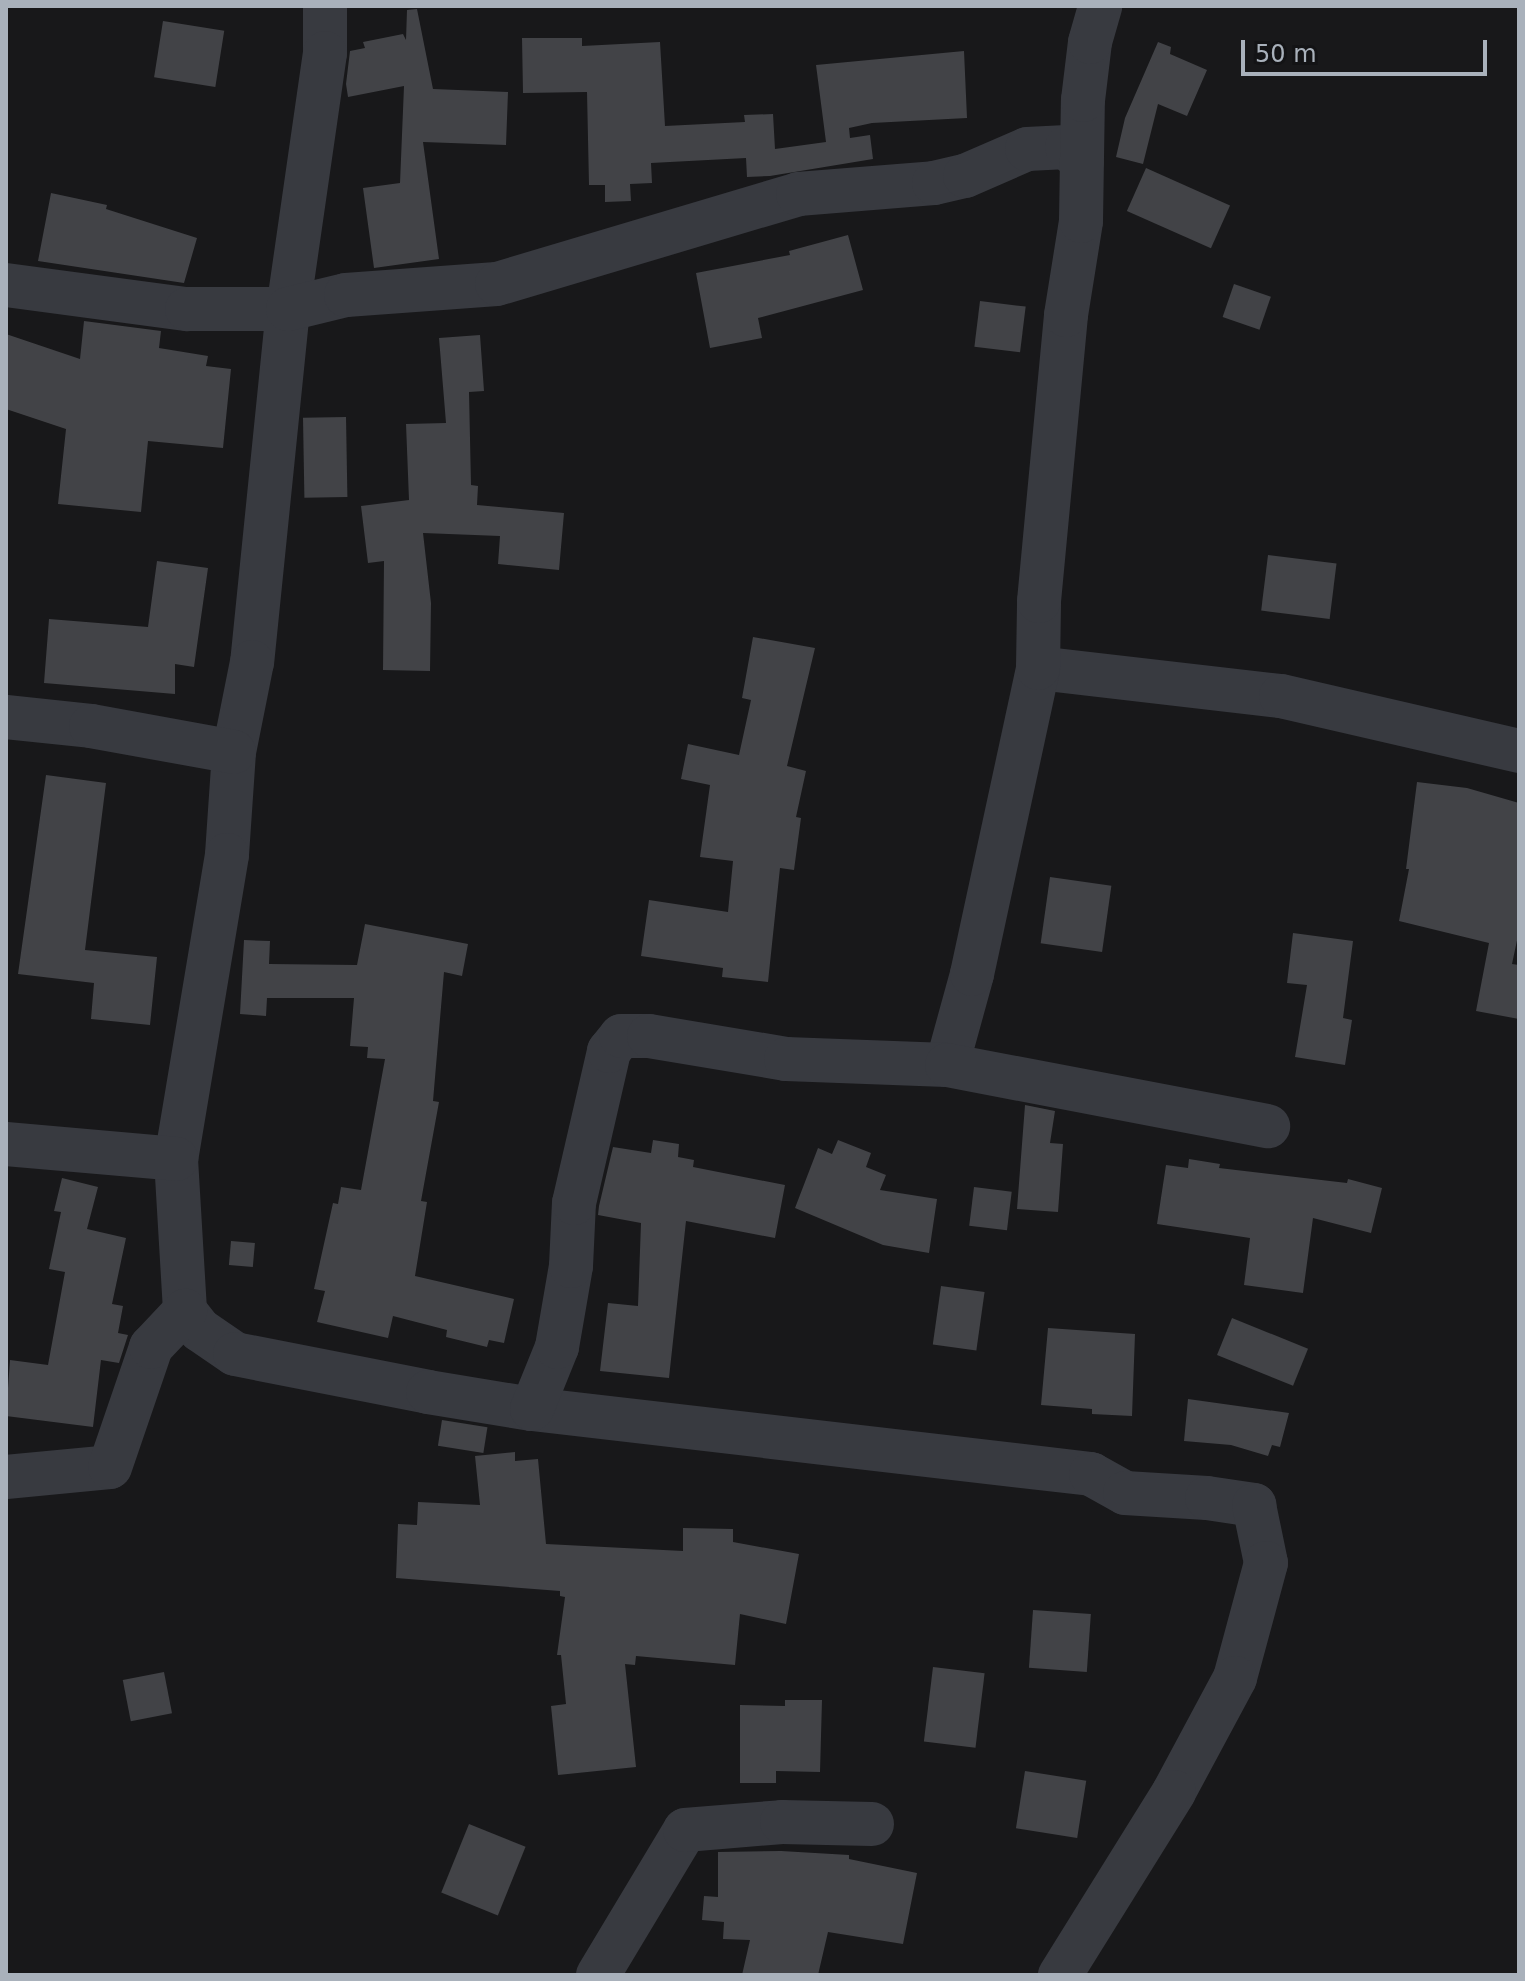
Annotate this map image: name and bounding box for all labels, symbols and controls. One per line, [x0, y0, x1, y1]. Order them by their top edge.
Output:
scale bar [1245, 24, 1491, 74]
text: 50 m [1255, 40, 1317, 68]

